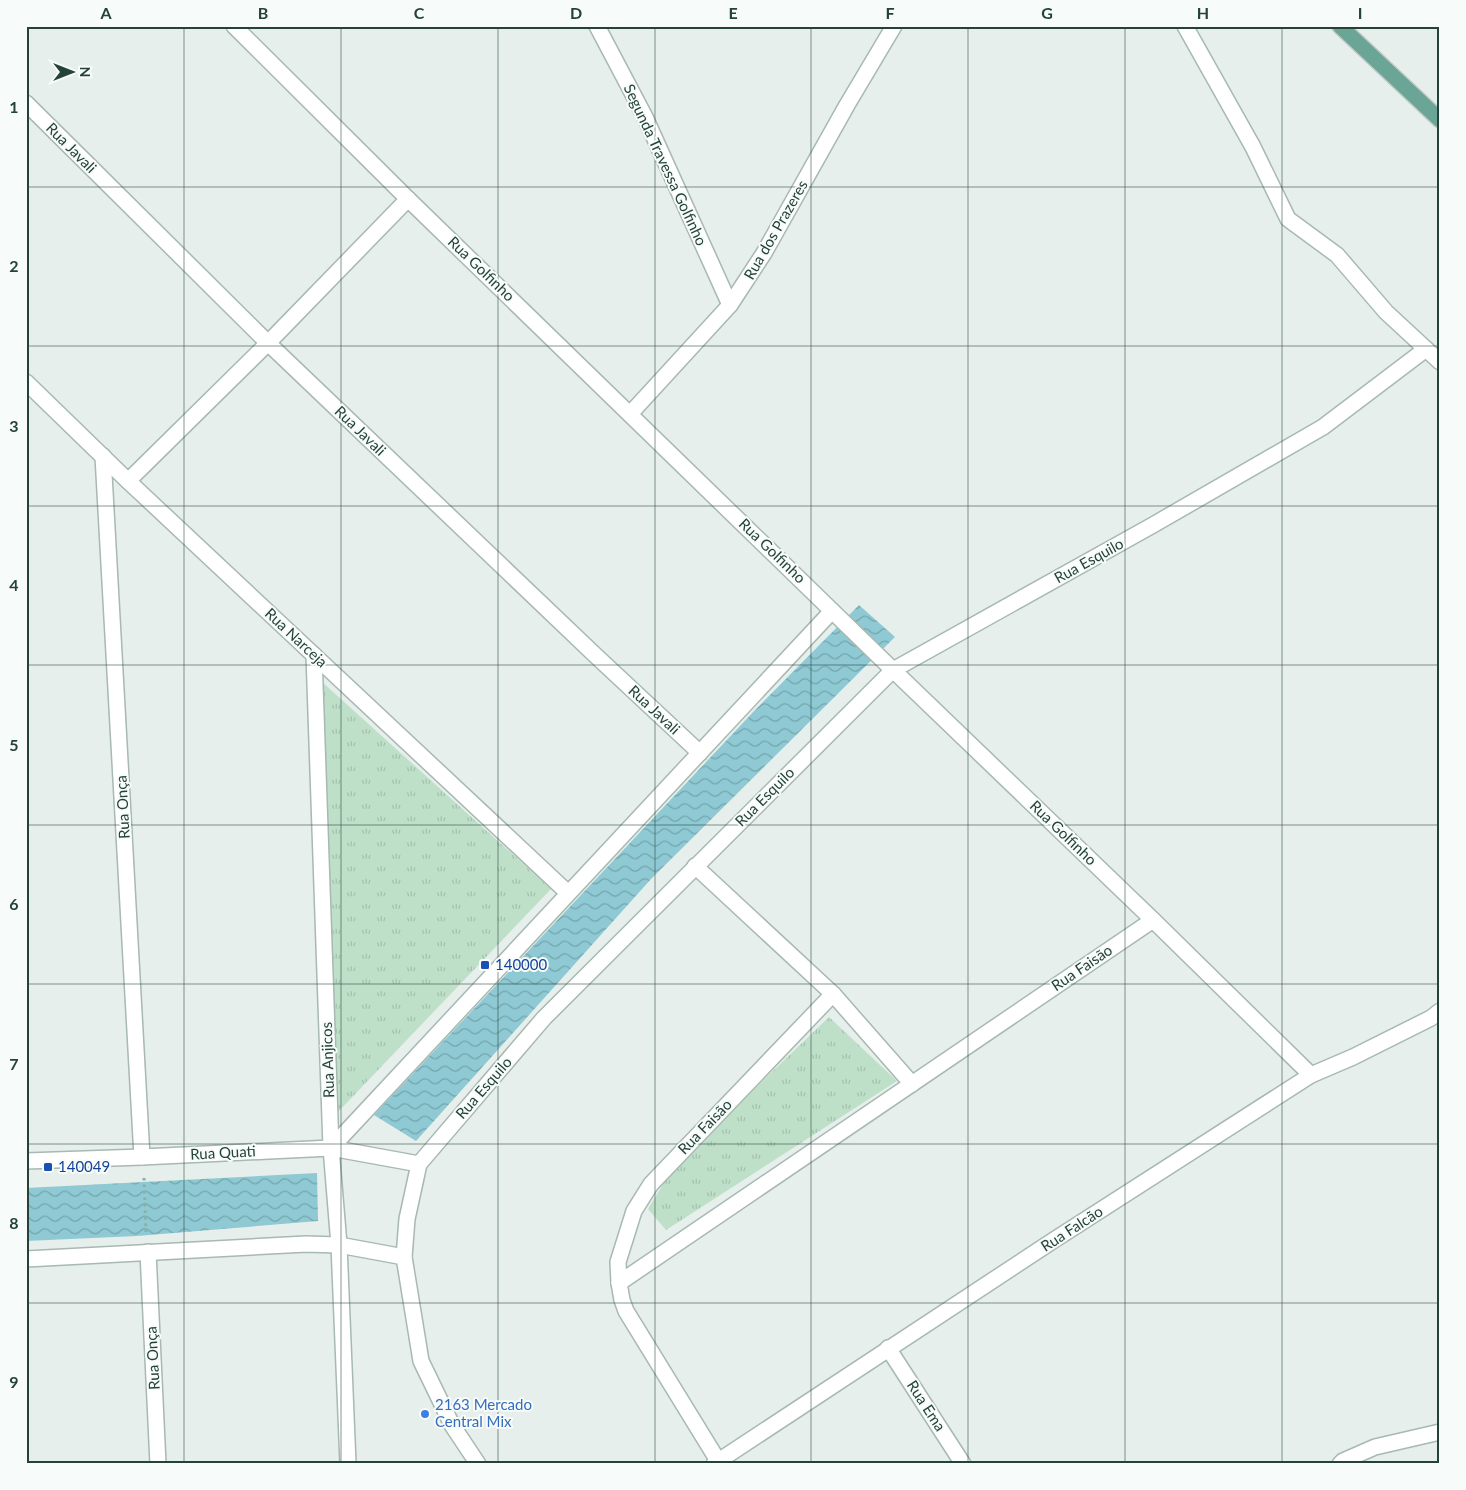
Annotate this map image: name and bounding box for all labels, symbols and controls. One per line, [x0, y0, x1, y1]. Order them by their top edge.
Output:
text: A [99, 3, 112, 22]
text: B [258, 3, 268, 22]
text: C [414, 3, 425, 22]
text: D [570, 3, 582, 22]
text: E [728, 3, 738, 22]
text: F [885, 3, 895, 22]
text: G [1041, 3, 1053, 22]
text: H [1197, 3, 1209, 22]
text: I [1358, 3, 1362, 22]
north arrow [48, 48, 98, 98]
text: N [77, 67, 94, 77]
street label: Segunda Travessa Golfinho [621, 81, 711, 248]
text: 1 [9, 97, 19, 116]
street label: Rua Javali [43, 118, 101, 176]
street label: Rua dos Prazeres [739, 177, 811, 282]
street label: Rua Golfinho [445, 232, 519, 304]
text: 2 [9, 256, 19, 275]
street label: Rua Javali [331, 402, 390, 459]
text: 3 [9, 416, 19, 435]
street label: Rua Golfinho [736, 514, 810, 586]
street label: Rua Esquilo [1051, 534, 1126, 586]
text: 4 [9, 575, 19, 594]
street label: Rua Narceja [262, 604, 332, 671]
street label: Rua Javali [625, 681, 684, 738]
text: 5 [9, 735, 19, 754]
street label: Rua Esquilo [731, 763, 798, 830]
street label: Rua Onça [111, 775, 133, 839]
street label: Rua Golfinho [1027, 796, 1101, 868]
text: 6 [9, 894, 19, 913]
street label: Rua Faisão [1048, 940, 1115, 994]
place label: 140000 [495, 955, 547, 973]
marker: 140000 [479, 959, 491, 971]
street label: Rua Anjicos [317, 1022, 337, 1098]
street label: Rua Esquilo [451, 1053, 515, 1122]
text: 7 [9, 1054, 19, 1073]
street label: Rua Faisão [674, 1095, 735, 1158]
street label: Rua Quati [190, 1141, 256, 1163]
place label: 140049 [58, 1157, 110, 1175]
marker: 140049 [42, 1161, 54, 1173]
street label: Rua Falcão [1037, 1201, 1106, 1255]
text: 8 [9, 1213, 19, 1232]
street label: Rua Onça [141, 1326, 163, 1390]
text: 9 [9, 1372, 19, 1391]
street label: Rua Ema [904, 1377, 950, 1434]
place label: 2163 Mercado Central Mix [435, 1395, 532, 1430]
marker: 2163 Mercado Central Mix [419, 1408, 431, 1420]

